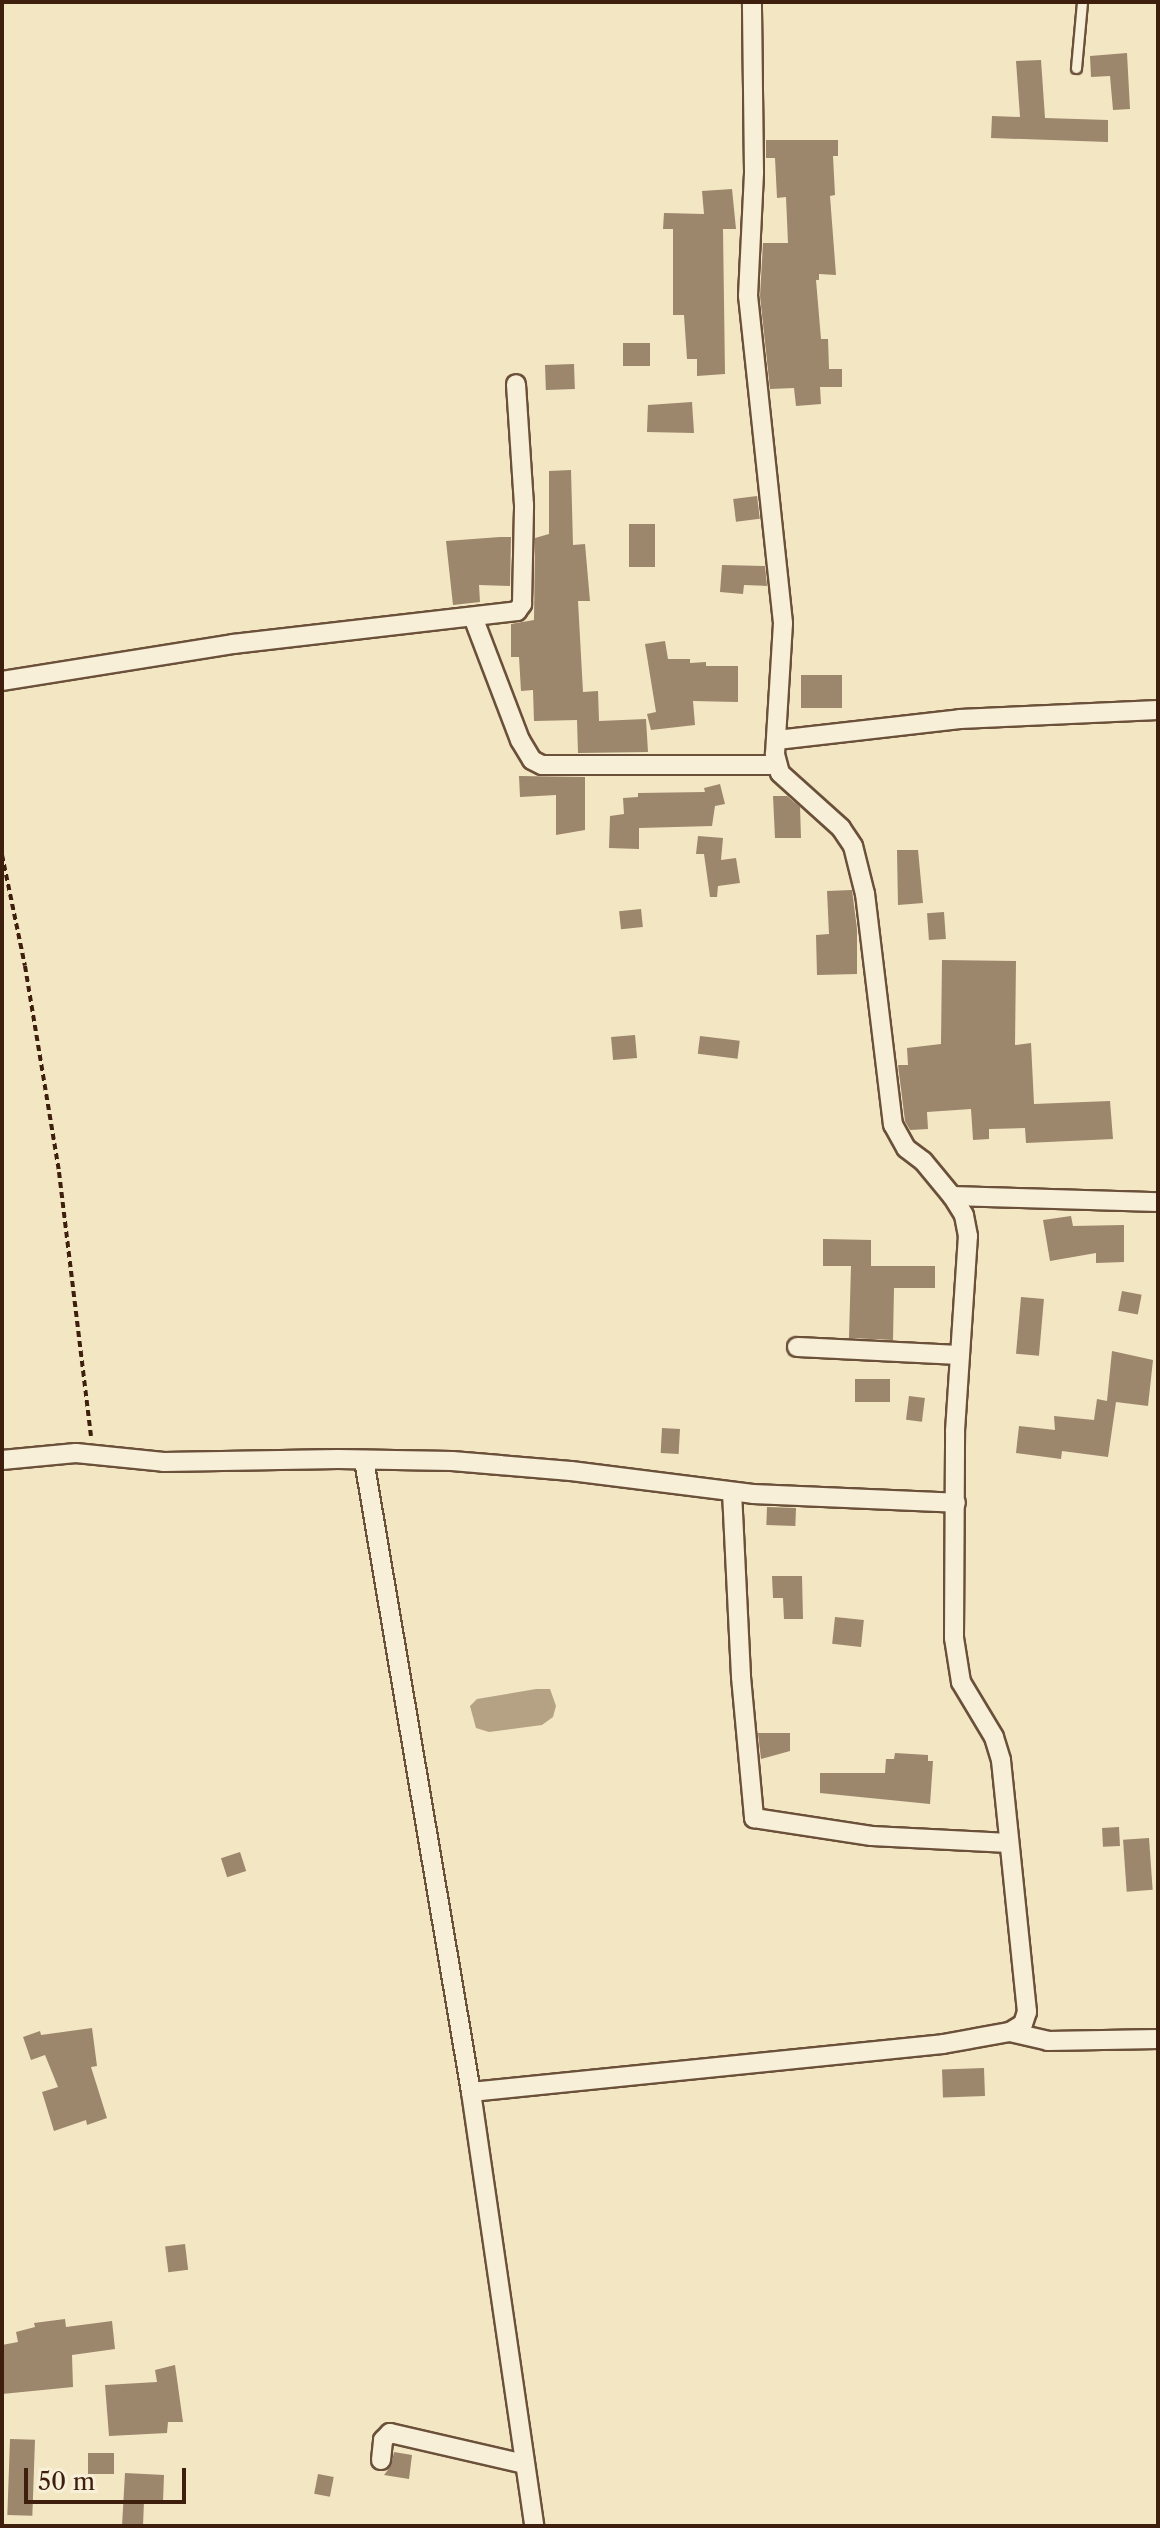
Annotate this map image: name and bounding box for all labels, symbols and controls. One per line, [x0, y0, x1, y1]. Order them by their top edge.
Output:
scale bar [28, 2452, 190, 2502]
text: 50 m [38, 2467, 95, 2496]

